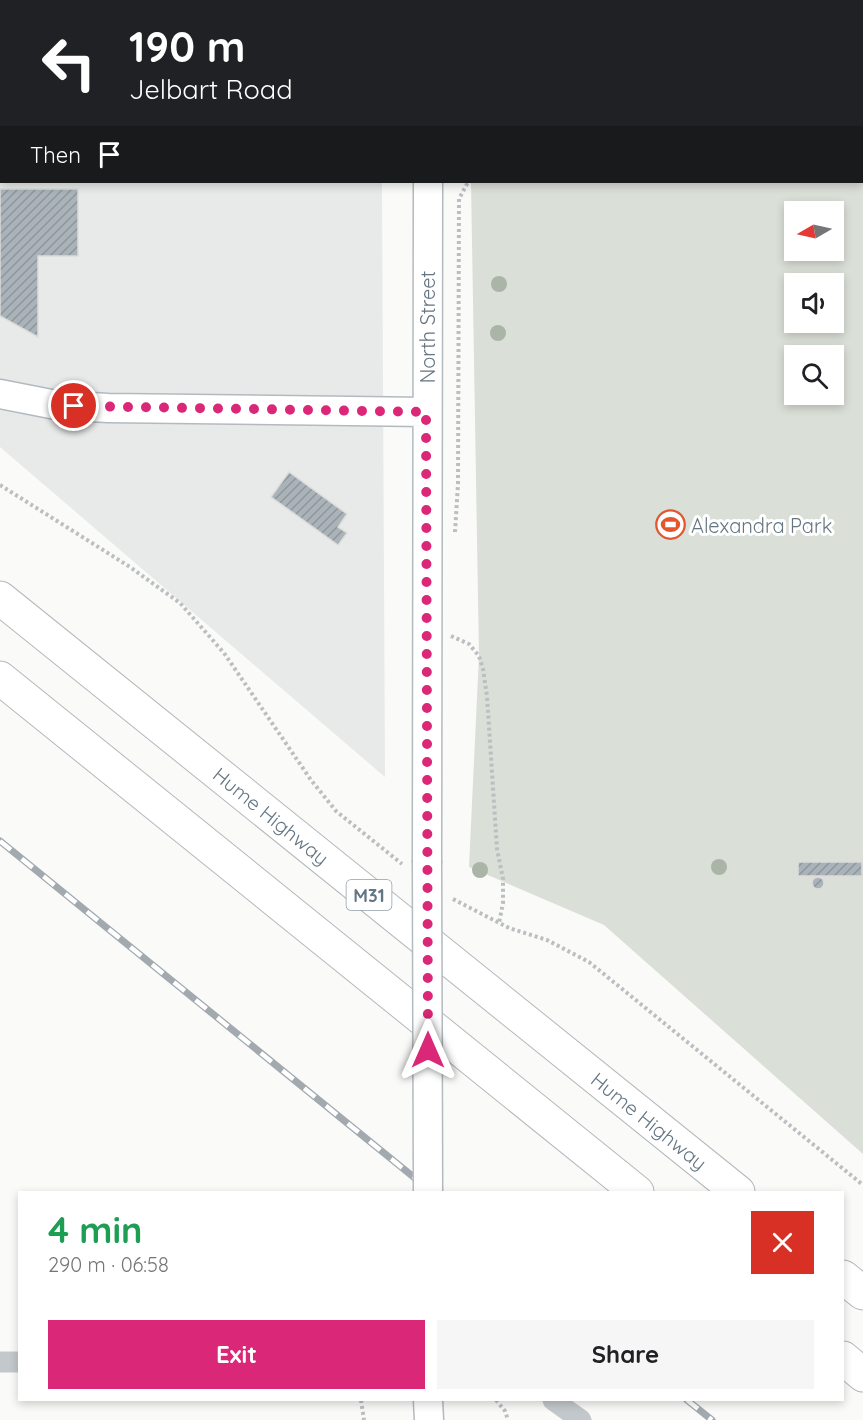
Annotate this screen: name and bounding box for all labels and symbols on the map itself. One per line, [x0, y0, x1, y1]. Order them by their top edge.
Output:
north arrow [784, 201, 844, 261]
street label: North Street [415, 270, 440, 383]
pin [48, 380, 99, 431]
sports icon: Alexandra Park [654, 509, 686, 541]
place label: Alexandra Park [691, 513, 832, 538]
street label: Hume Highway [208, 762, 334, 870]
road number: M31 [346, 880, 392, 910]
position arrow [396, 1018, 460, 1082]
street label: Hume Highway [586, 1067, 712, 1175]

